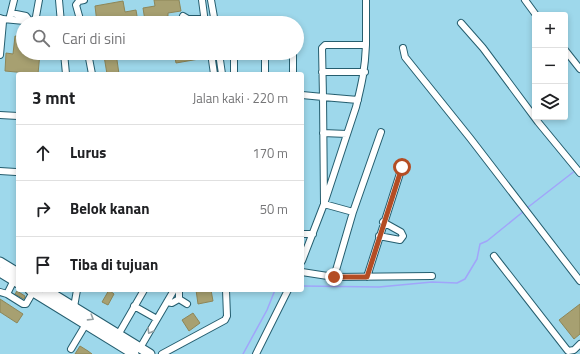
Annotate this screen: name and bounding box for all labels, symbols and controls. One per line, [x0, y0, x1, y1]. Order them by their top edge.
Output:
map controls [532, 12, 568, 120]
button: + [532, 12, 568, 48]
search box [16, 16, 304, 60]
icon: search [30, 27, 52, 49]
text: Cari di sini [62, 27, 126, 50]
button: − [532, 48, 568, 84]
button: layers [532, 84, 568, 120]
text: 3 mnt [32, 85, 75, 111]
text: Jalan kaki · 220 m [192, 88, 288, 108]
text: Lurus [70, 141, 106, 164]
icon: ahead [32, 142, 54, 164]
text: 170 m [252, 143, 288, 163]
route start [393, 158, 411, 176]
text: Belok kanan [70, 197, 150, 220]
icon: right [32, 198, 54, 220]
text: 50 m [260, 199, 288, 219]
text: Tiba di tujuan [70, 253, 158, 276]
icon: arrive [32, 254, 54, 276]
route end [325, 268, 343, 286]
one-way arrow [87, 313, 94, 321]
one-way arrow [147, 327, 155, 334]

